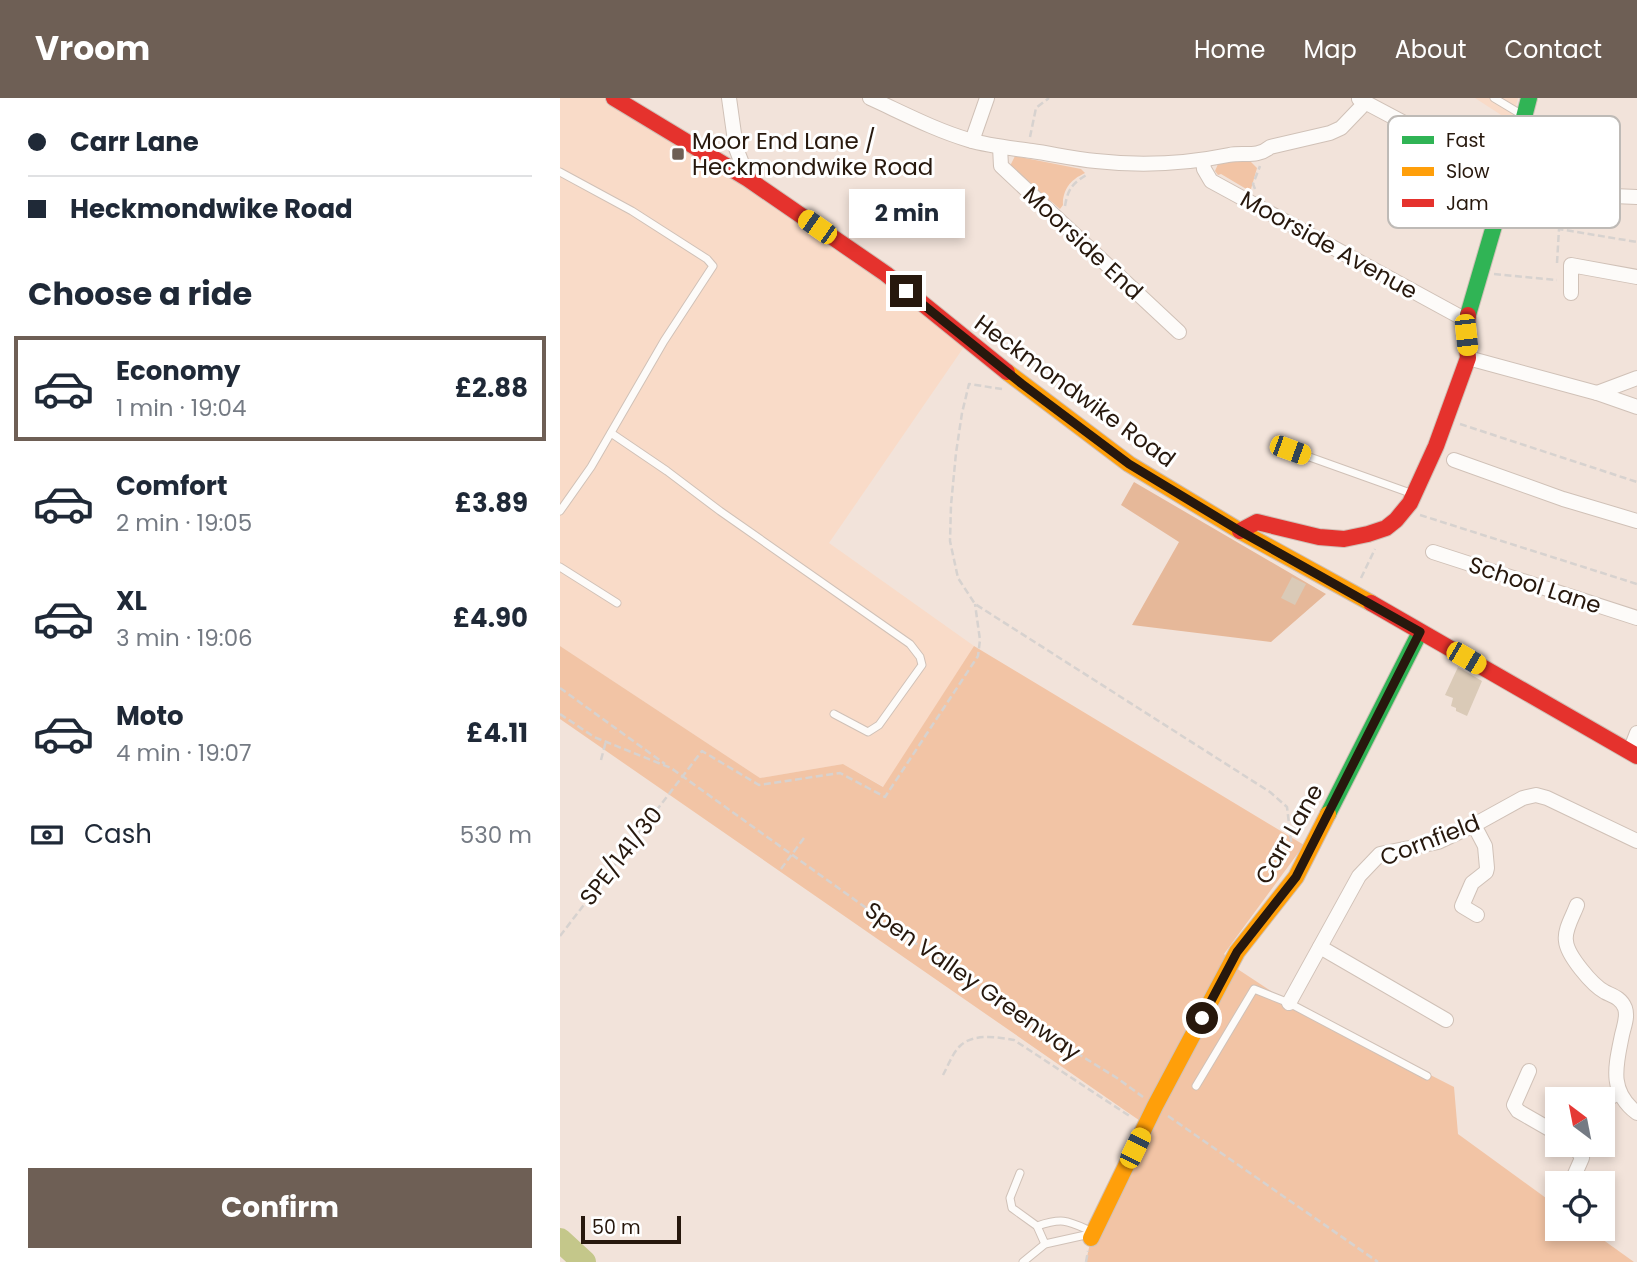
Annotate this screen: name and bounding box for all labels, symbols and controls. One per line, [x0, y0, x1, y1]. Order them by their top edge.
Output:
text: Vroom [35, 25, 150, 72]
text: Home [1194, 33, 1266, 66]
text: Map [1304, 33, 1357, 66]
text: About [1395, 33, 1466, 66]
text: Contact [1504, 33, 1602, 66]
legend [1388, 116, 1620, 228]
text: Carr Lane [70, 124, 199, 160]
place label: Moor End Lane / Heckmondwike Road [692, 125, 933, 183]
text: Fast [1446, 127, 1485, 154]
marker: Moor End Lane / Heckmondwike Road [670, 146, 686, 162]
text: Slow [1446, 158, 1490, 185]
street label: Moorside End [1016, 179, 1150, 307]
street label: Moorside Avenue [1235, 183, 1423, 307]
callout: 2 min [848, 190, 964, 238]
text: Jam [1446, 190, 1488, 217]
text: Heckmondwike Road [70, 191, 353, 227]
text: 2 min [875, 197, 939, 229]
car [794, 206, 841, 248]
text: Choose a ride [28, 271, 252, 316]
route end [890, 275, 922, 307]
street label: Heckmondwike Road [968, 307, 1182, 475]
car [1454, 313, 1479, 357]
text: Economy [116, 353, 240, 389]
icon: car [32, 357, 95, 420]
text: £2.88 [455, 370, 528, 406]
text: 1 min · 19:04 [116, 392, 246, 424]
car [1267, 433, 1314, 467]
text: Comfort [116, 468, 228, 504]
icon: car [32, 472, 95, 535]
text: £3.89 [455, 485, 528, 521]
text: 2 min · 19:05 [116, 507, 252, 539]
street label: School Lane [1464, 548, 1606, 622]
text: XL [116, 583, 147, 619]
icon: car [32, 587, 95, 650]
text: £4.90 [453, 600, 528, 636]
text: 3 min · 19:06 [116, 622, 253, 654]
car [1443, 638, 1490, 678]
text: Moto [116, 698, 184, 734]
icon: car [32, 702, 95, 765]
text: £4.11 [466, 715, 528, 751]
text: 4 min · 19:07 [116, 737, 252, 769]
street label: Carr Lane [1247, 778, 1331, 890]
street label: SPE/141/30 [572, 800, 670, 912]
street label: Cornfield [1376, 806, 1484, 874]
icon: cash [28, 816, 66, 854]
text: Cash [84, 816, 152, 852]
text: 530 m [460, 819, 532, 851]
street label: Spen Valley Greenway [859, 894, 1087, 1068]
route start [1186, 1002, 1218, 1034]
north arrow [1545, 1087, 1615, 1157]
map controls [1545, 1087, 1615, 1241]
car [1117, 1125, 1154, 1171]
button: Confirm [28, 1168, 532, 1248]
button: locate [1545, 1171, 1615, 1241]
scale bar [581, 1213, 681, 1245]
text: 50 m [592, 1214, 641, 1241]

